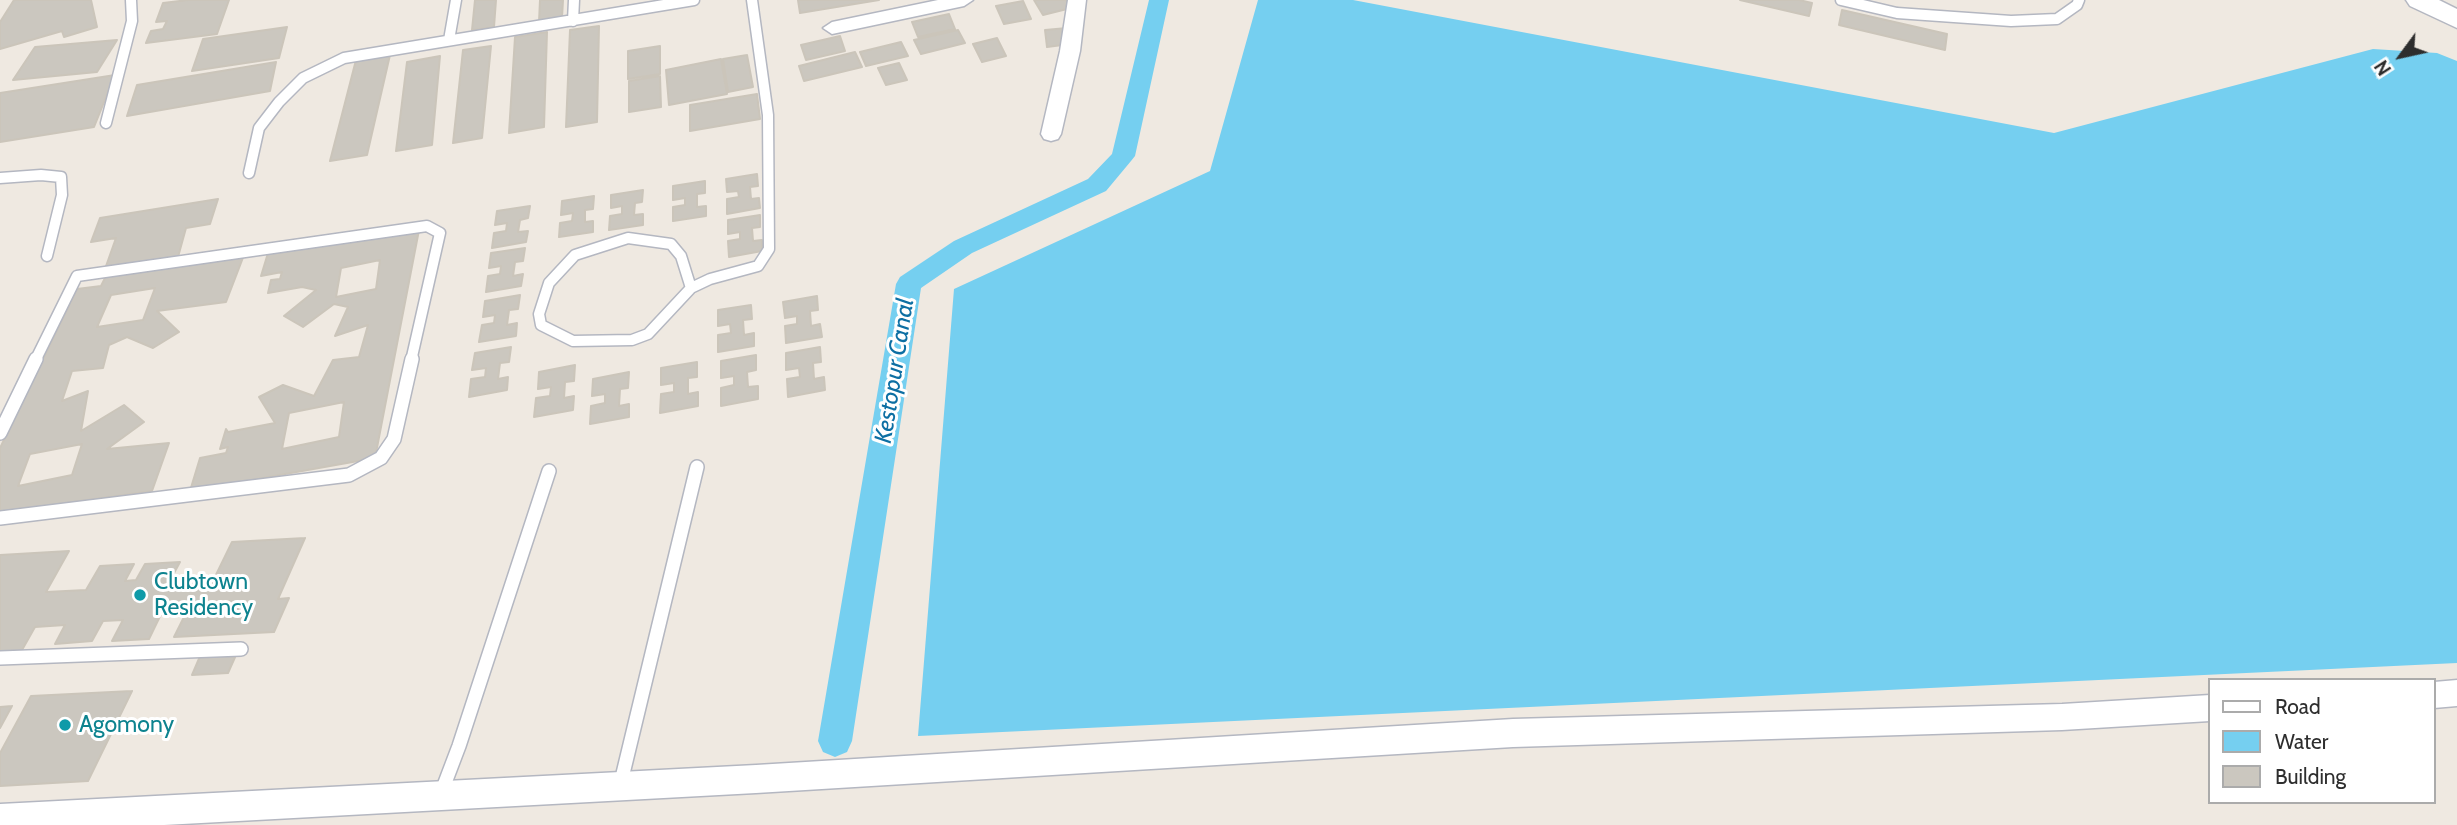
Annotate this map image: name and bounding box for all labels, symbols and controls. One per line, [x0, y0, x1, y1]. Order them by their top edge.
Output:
north arrow [2366, 21, 2436, 91]
text: N [2370, 56, 2396, 80]
water label: Kestopur Canal [869, 297, 921, 445]
place label: Clubtown Residency [154, 568, 253, 622]
marker: Clubtown Residency [132, 587, 148, 603]
legend [2208, 678, 2436, 804]
text: Road [2275, 694, 2321, 719]
place label: Agomony [79, 711, 174, 739]
marker: Agomony [57, 717, 73, 733]
text: Water [2275, 729, 2328, 754]
text: Building [2275, 764, 2346, 789]

